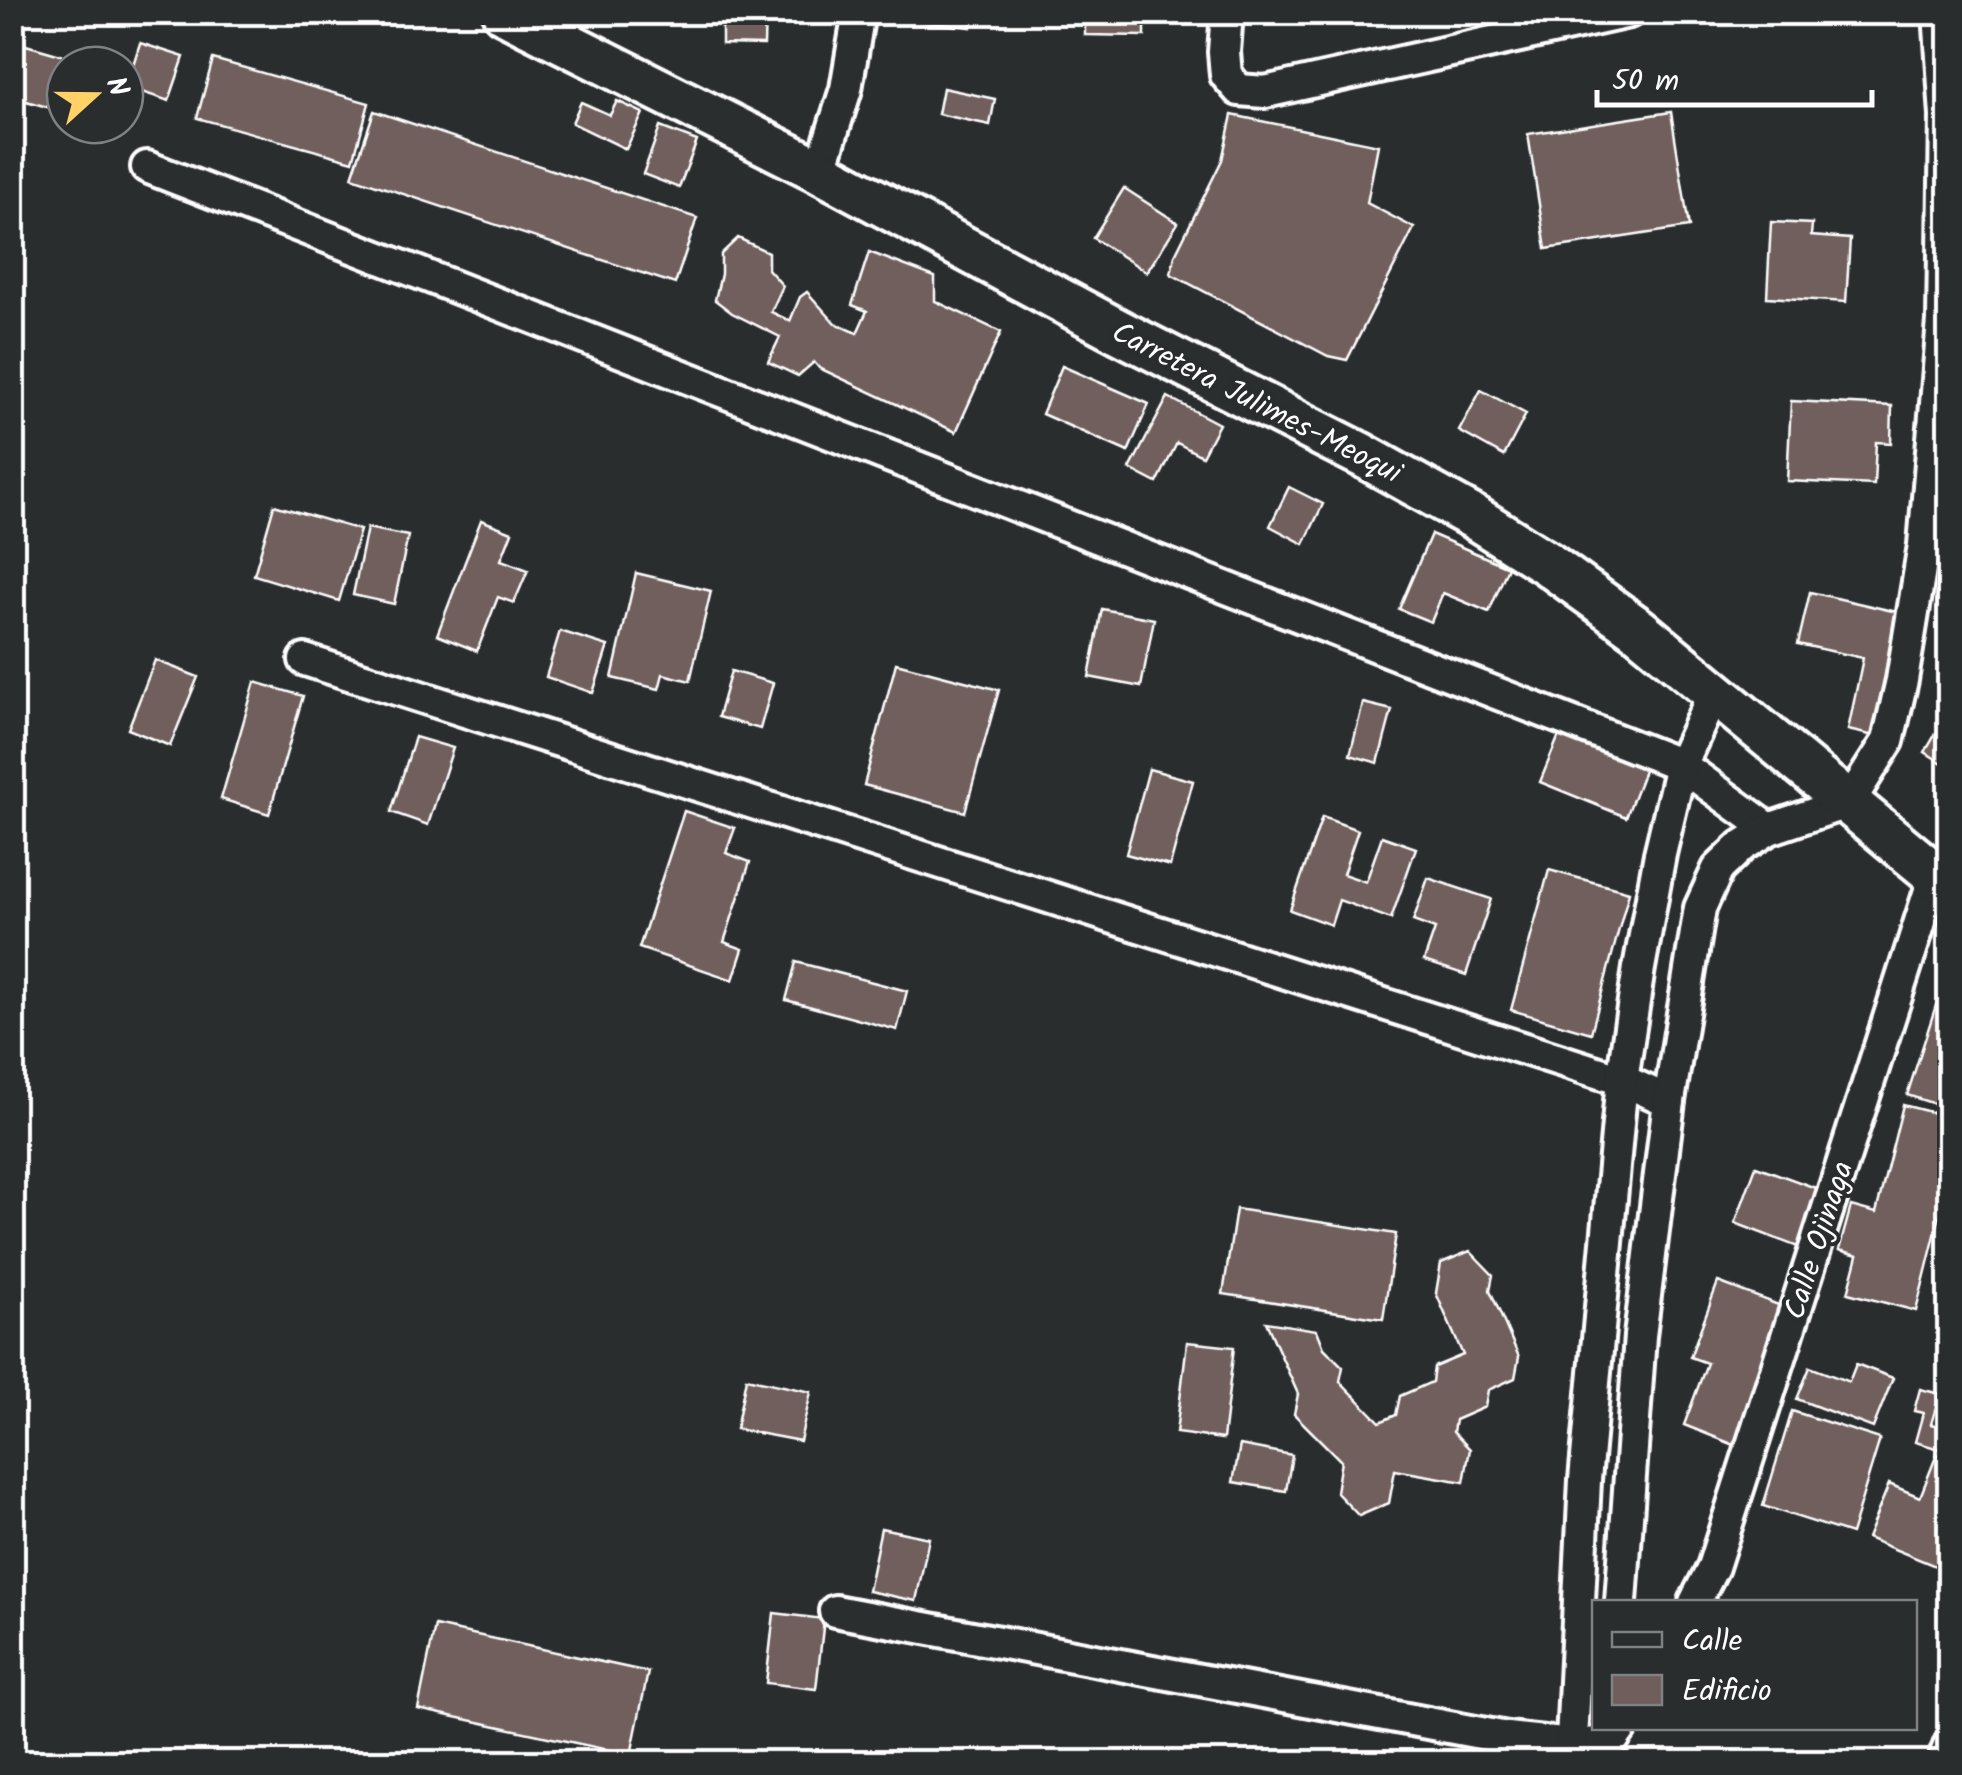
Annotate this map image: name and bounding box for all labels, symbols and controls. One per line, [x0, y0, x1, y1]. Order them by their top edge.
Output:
north arrow [45, 45, 145, 145]
scale bar [1597, 45, 1872, 107]
text: 50 m [1612, 58, 1679, 106]
text: N [92, 71, 140, 104]
street label: Carretera Julimes-Meoqui [1103, 310, 1411, 499]
street label: Calle Ojinaga [1772, 1155, 1868, 1326]
legend [1592, 1600, 1917, 1730]
text: Calle [1682, 1618, 1742, 1666]
text: Edificio [1682, 1668, 1772, 1716]

